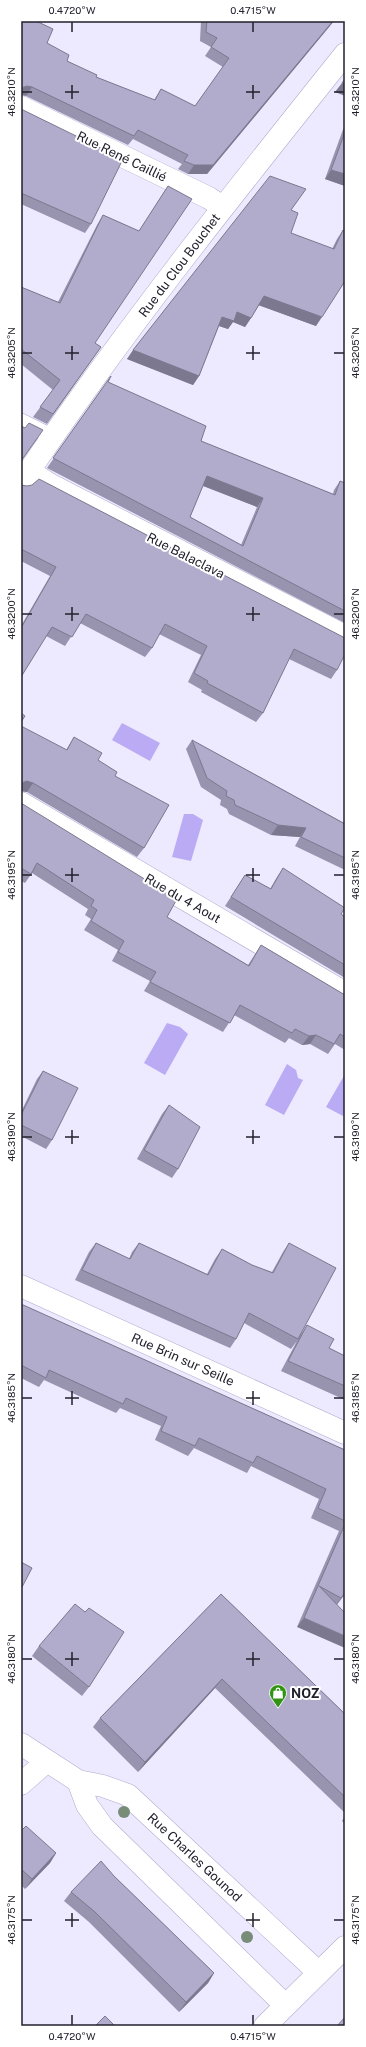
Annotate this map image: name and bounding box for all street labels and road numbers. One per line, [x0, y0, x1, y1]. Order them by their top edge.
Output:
street label: Rue René Caillié [74, 128, 169, 185]
street label: Rue du Clou Bouchet [136, 211, 223, 320]
street label: Rue Balaclava [144, 529, 227, 581]
street label: Rue du 4 Aout [142, 871, 223, 926]
street label: Rue Brin sur Seille [129, 1330, 237, 1389]
street label: Rue Charles Gounod [145, 1810, 245, 1905]

